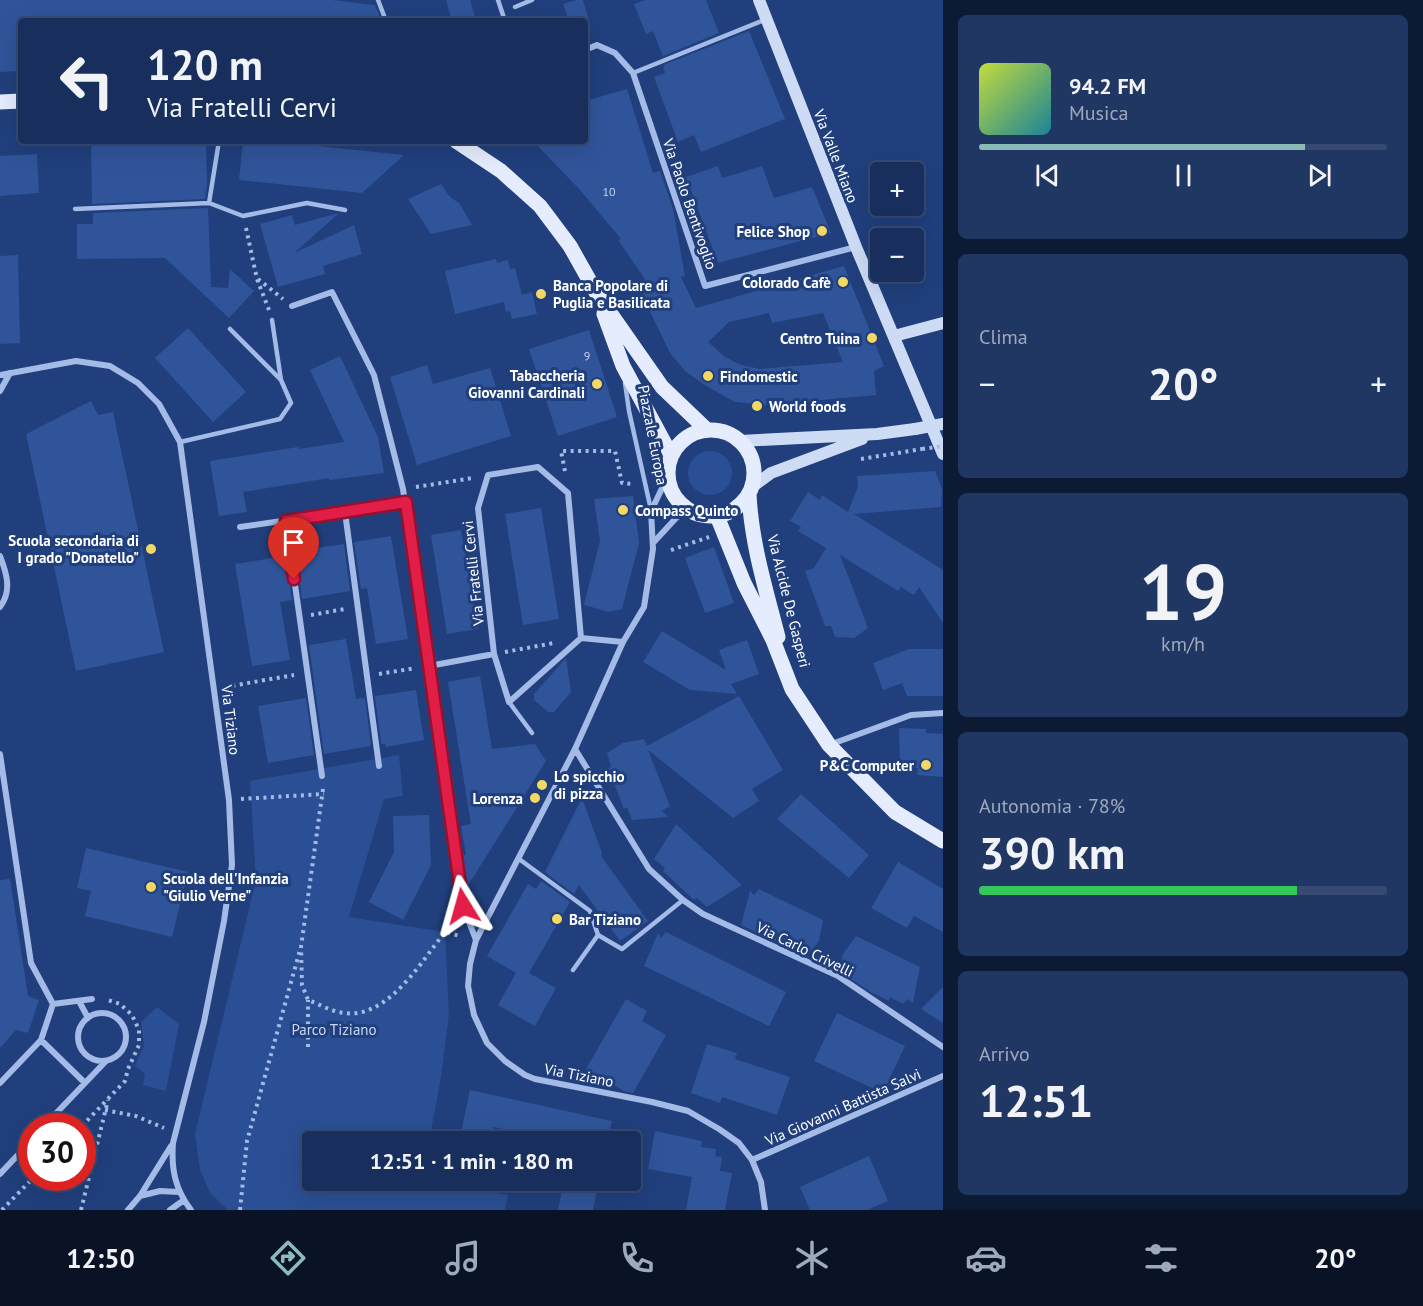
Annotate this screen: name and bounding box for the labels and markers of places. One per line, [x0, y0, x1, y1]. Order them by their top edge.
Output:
place label: Felice Shop [736, 222, 810, 241]
marker: Felice Shop [815, 224, 829, 238]
place label: Colorado Cafè [742, 273, 831, 292]
marker: Colorado Cafè [836, 275, 850, 289]
place label: Banca Popolare di Puglia e Basilicata [553, 276, 670, 312]
marker: Banca Popolare di Puglia e Basilicata [534, 287, 548, 301]
place label: Centro Tuina [780, 329, 860, 348]
marker: Centro Tuina [865, 331, 879, 345]
place label: Tabaccheria Giovanni Cardinali [468, 366, 585, 402]
place label: Findomestic [720, 367, 798, 386]
marker: Findomestic [701, 369, 715, 383]
marker: Tabaccheria Giovanni Cardinali [590, 377, 604, 391]
place label: World foods [769, 397, 846, 416]
marker: World foods [750, 399, 764, 413]
place label: Compass Quinto [635, 501, 738, 520]
marker: Compass Quinto [616, 503, 630, 517]
pin [268, 517, 319, 579]
place label: Scuola secondaria di I grado "Donatello" [8, 531, 139, 567]
marker: Scuola secondaria di I grado "Donatello" [144, 542, 158, 556]
place label: P&C Computer [820, 756, 915, 775]
marker: P&C Computer [919, 758, 933, 772]
place label: Lo spicchio di pizza [554, 767, 625, 803]
marker: Lo spicchio di pizza [535, 778, 549, 792]
place label: Lorenza [472, 789, 523, 808]
marker: Lorenza [528, 791, 542, 805]
place label: Scuola dell'Infanzia "Giulio Verne" [163, 869, 289, 905]
marker: Scuola dell'Infanzia "Giulio Verne" [144, 880, 158, 894]
place label: Bar Tiziano [569, 910, 641, 929]
marker: Bar Tiziano [550, 912, 564, 926]

